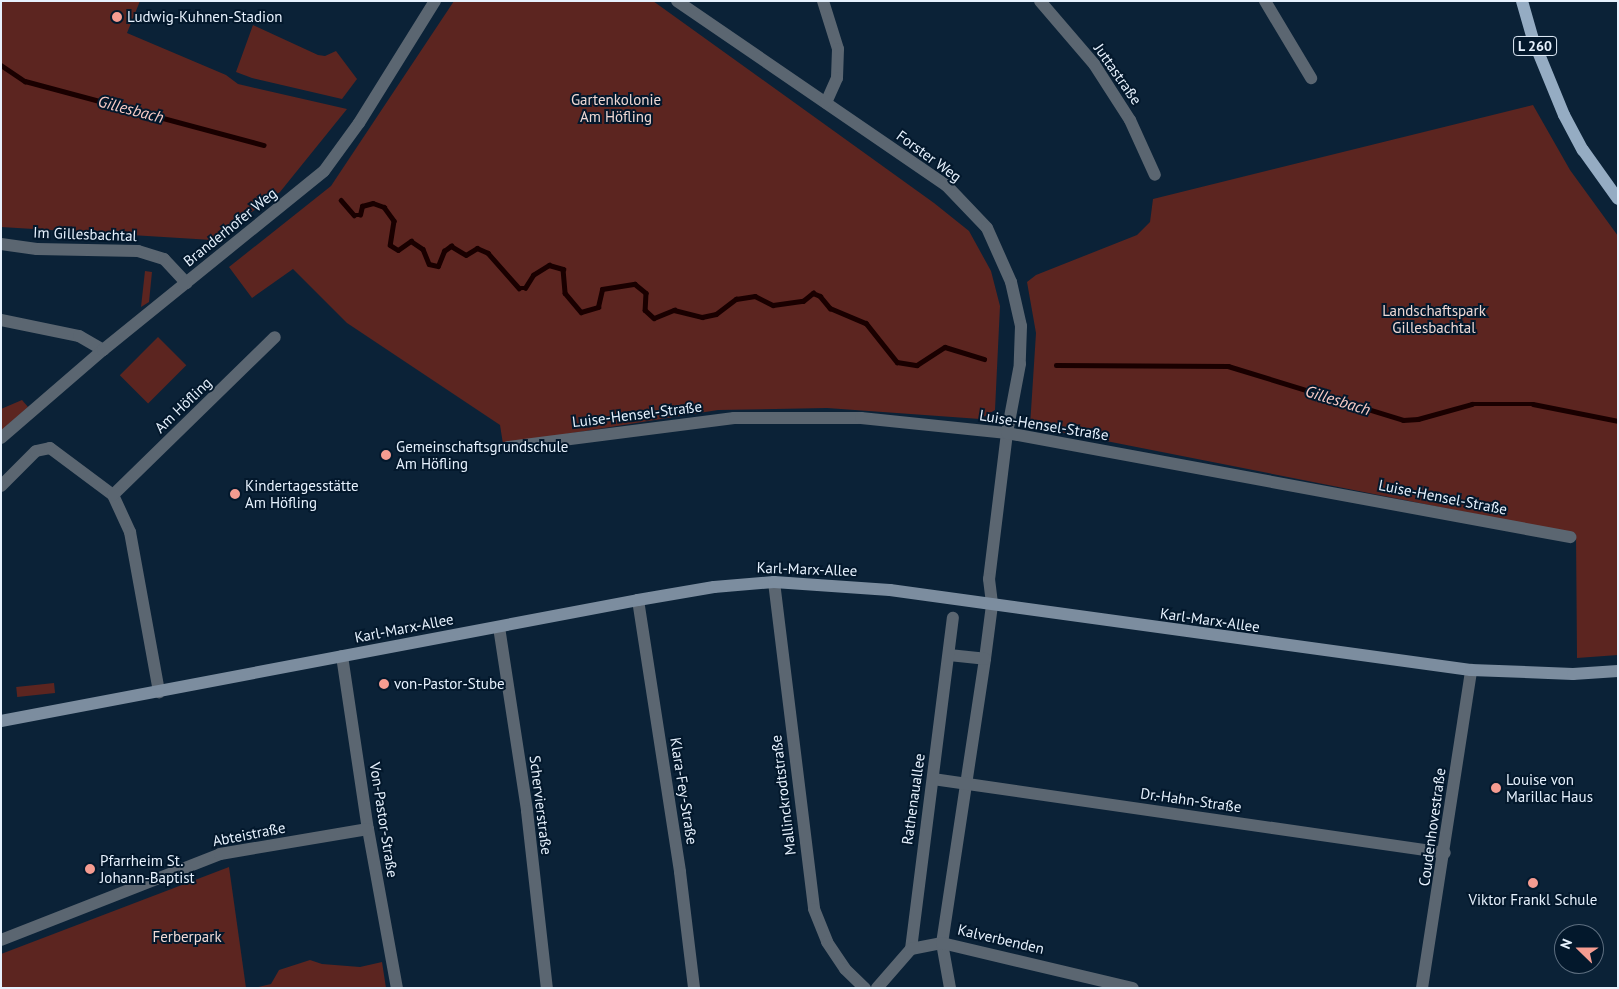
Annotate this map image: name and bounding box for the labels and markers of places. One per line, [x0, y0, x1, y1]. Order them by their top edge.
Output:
place label: Ludwig-Kuhnen-Stadion [127, 8, 282, 26]
marker: Ludwig-Kuhnen-Stadion [111, 11, 123, 23]
place label: Gemeinschaftsgrundschule Am Höfling [396, 437, 568, 472]
marker: Gemeinschaftsgrundschule Am Höfling [380, 449, 392, 461]
place label: Kindertagesstätte Am Höfling [245, 476, 359, 511]
marker: Kindertagesstätte Am Höfling [229, 488, 241, 500]
place label: von-Pastor-Stube [394, 675, 505, 693]
marker: von-Pastor-Stube [378, 678, 390, 690]
place label: Louise von Marillac Haus [1506, 770, 1593, 805]
marker: Louise von Marillac Haus [1490, 782, 1502, 794]
place label: Pfarrheim St. Johann-Baptist [100, 851, 195, 886]
marker: Pfarrheim St. Johann-Baptist [84, 863, 96, 875]
marker: Viktor Frankl Schule [1527, 877, 1539, 889]
place label: Viktor Frankl Schule [1469, 891, 1597, 909]

